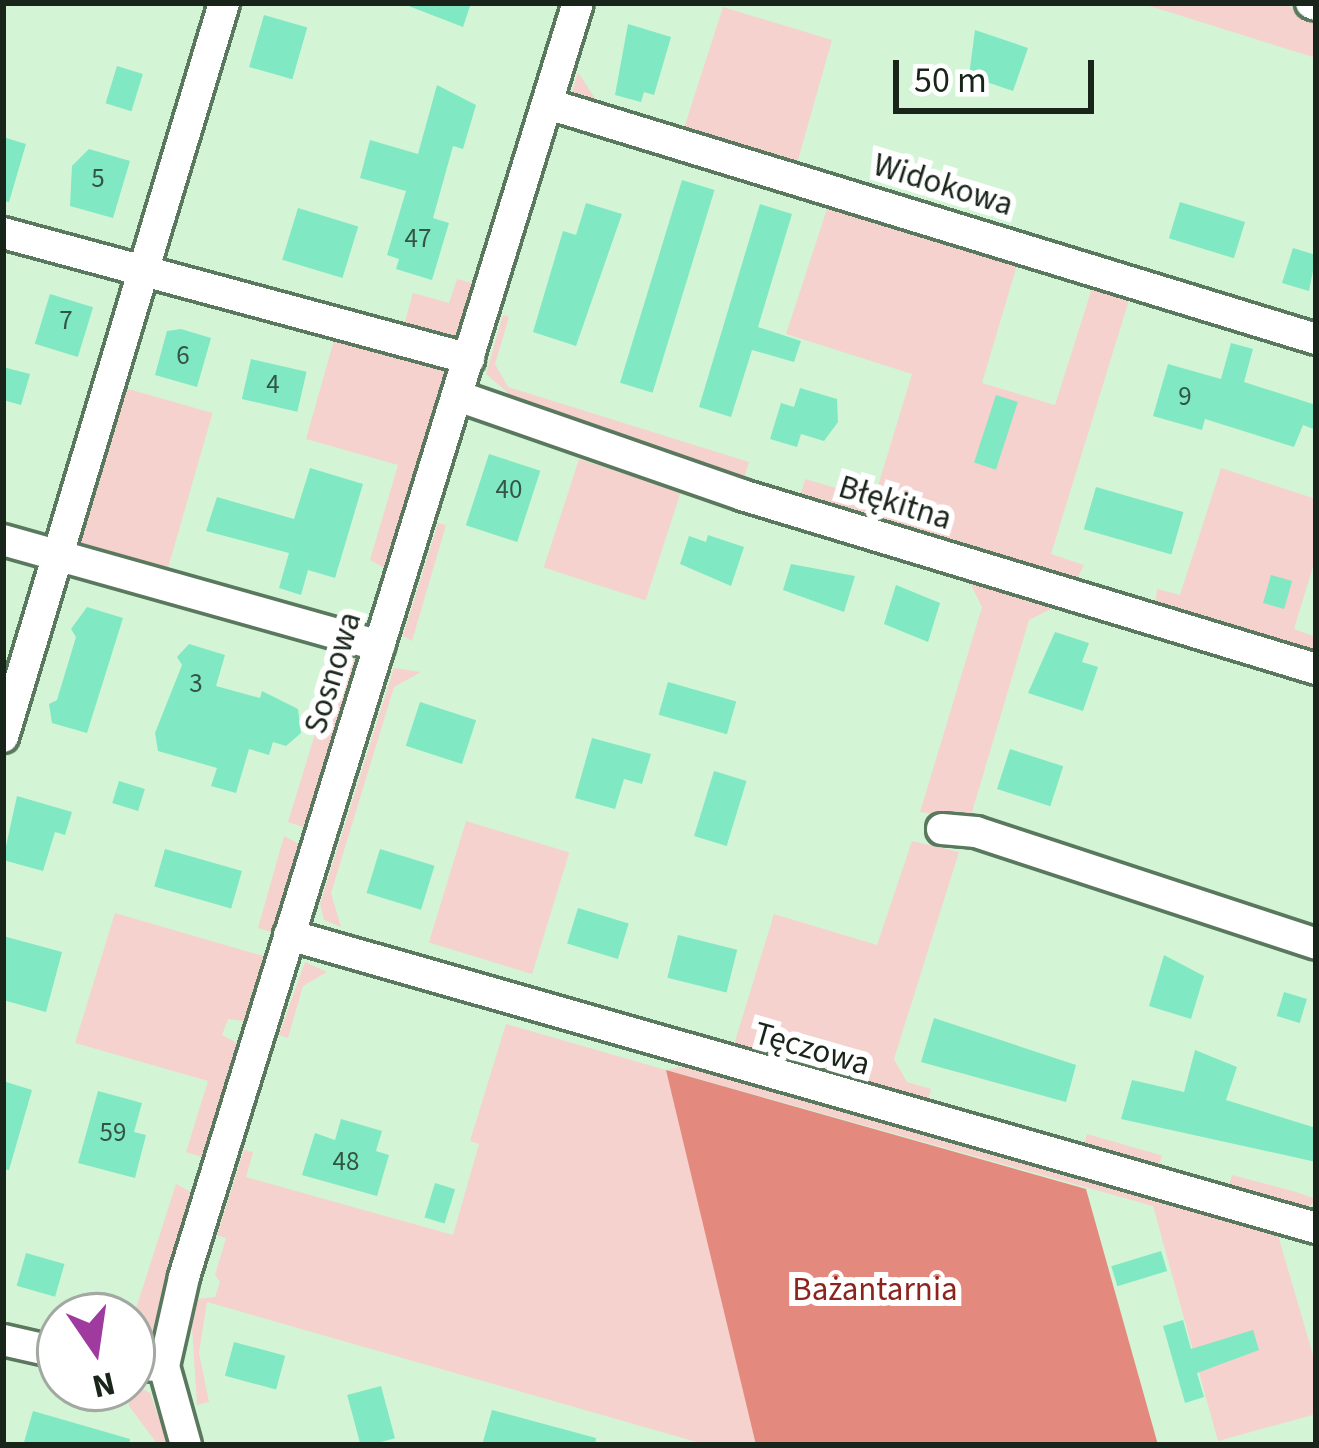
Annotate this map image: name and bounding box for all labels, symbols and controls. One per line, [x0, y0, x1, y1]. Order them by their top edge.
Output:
scale bar [899, 36, 1100, 110]
text: 50 m [914, 55, 987, 106]
street label: Widokowa [868, 145, 1018, 225]
house number: 5 [91, 163, 105, 195]
house number: 47 [405, 223, 431, 255]
house number: 7 [59, 305, 73, 337]
house number: 6 [176, 340, 190, 372]
house number: 4 [266, 369, 280, 401]
house number: 9 [1178, 381, 1192, 413]
street label: Błękitna [834, 467, 956, 539]
house number: 40 [496, 474, 522, 506]
street label: Sosnowa [296, 607, 370, 739]
house number: 3 [189, 668, 203, 700]
street label: Tęczowa [750, 1014, 874, 1084]
house number: 59 [100, 1117, 126, 1149]
house number: 48 [333, 1146, 359, 1178]
park label: Bażantarnia [792, 1270, 958, 1310]
north arrow [36, 1292, 156, 1412]
text: N [88, 1359, 120, 1410]

